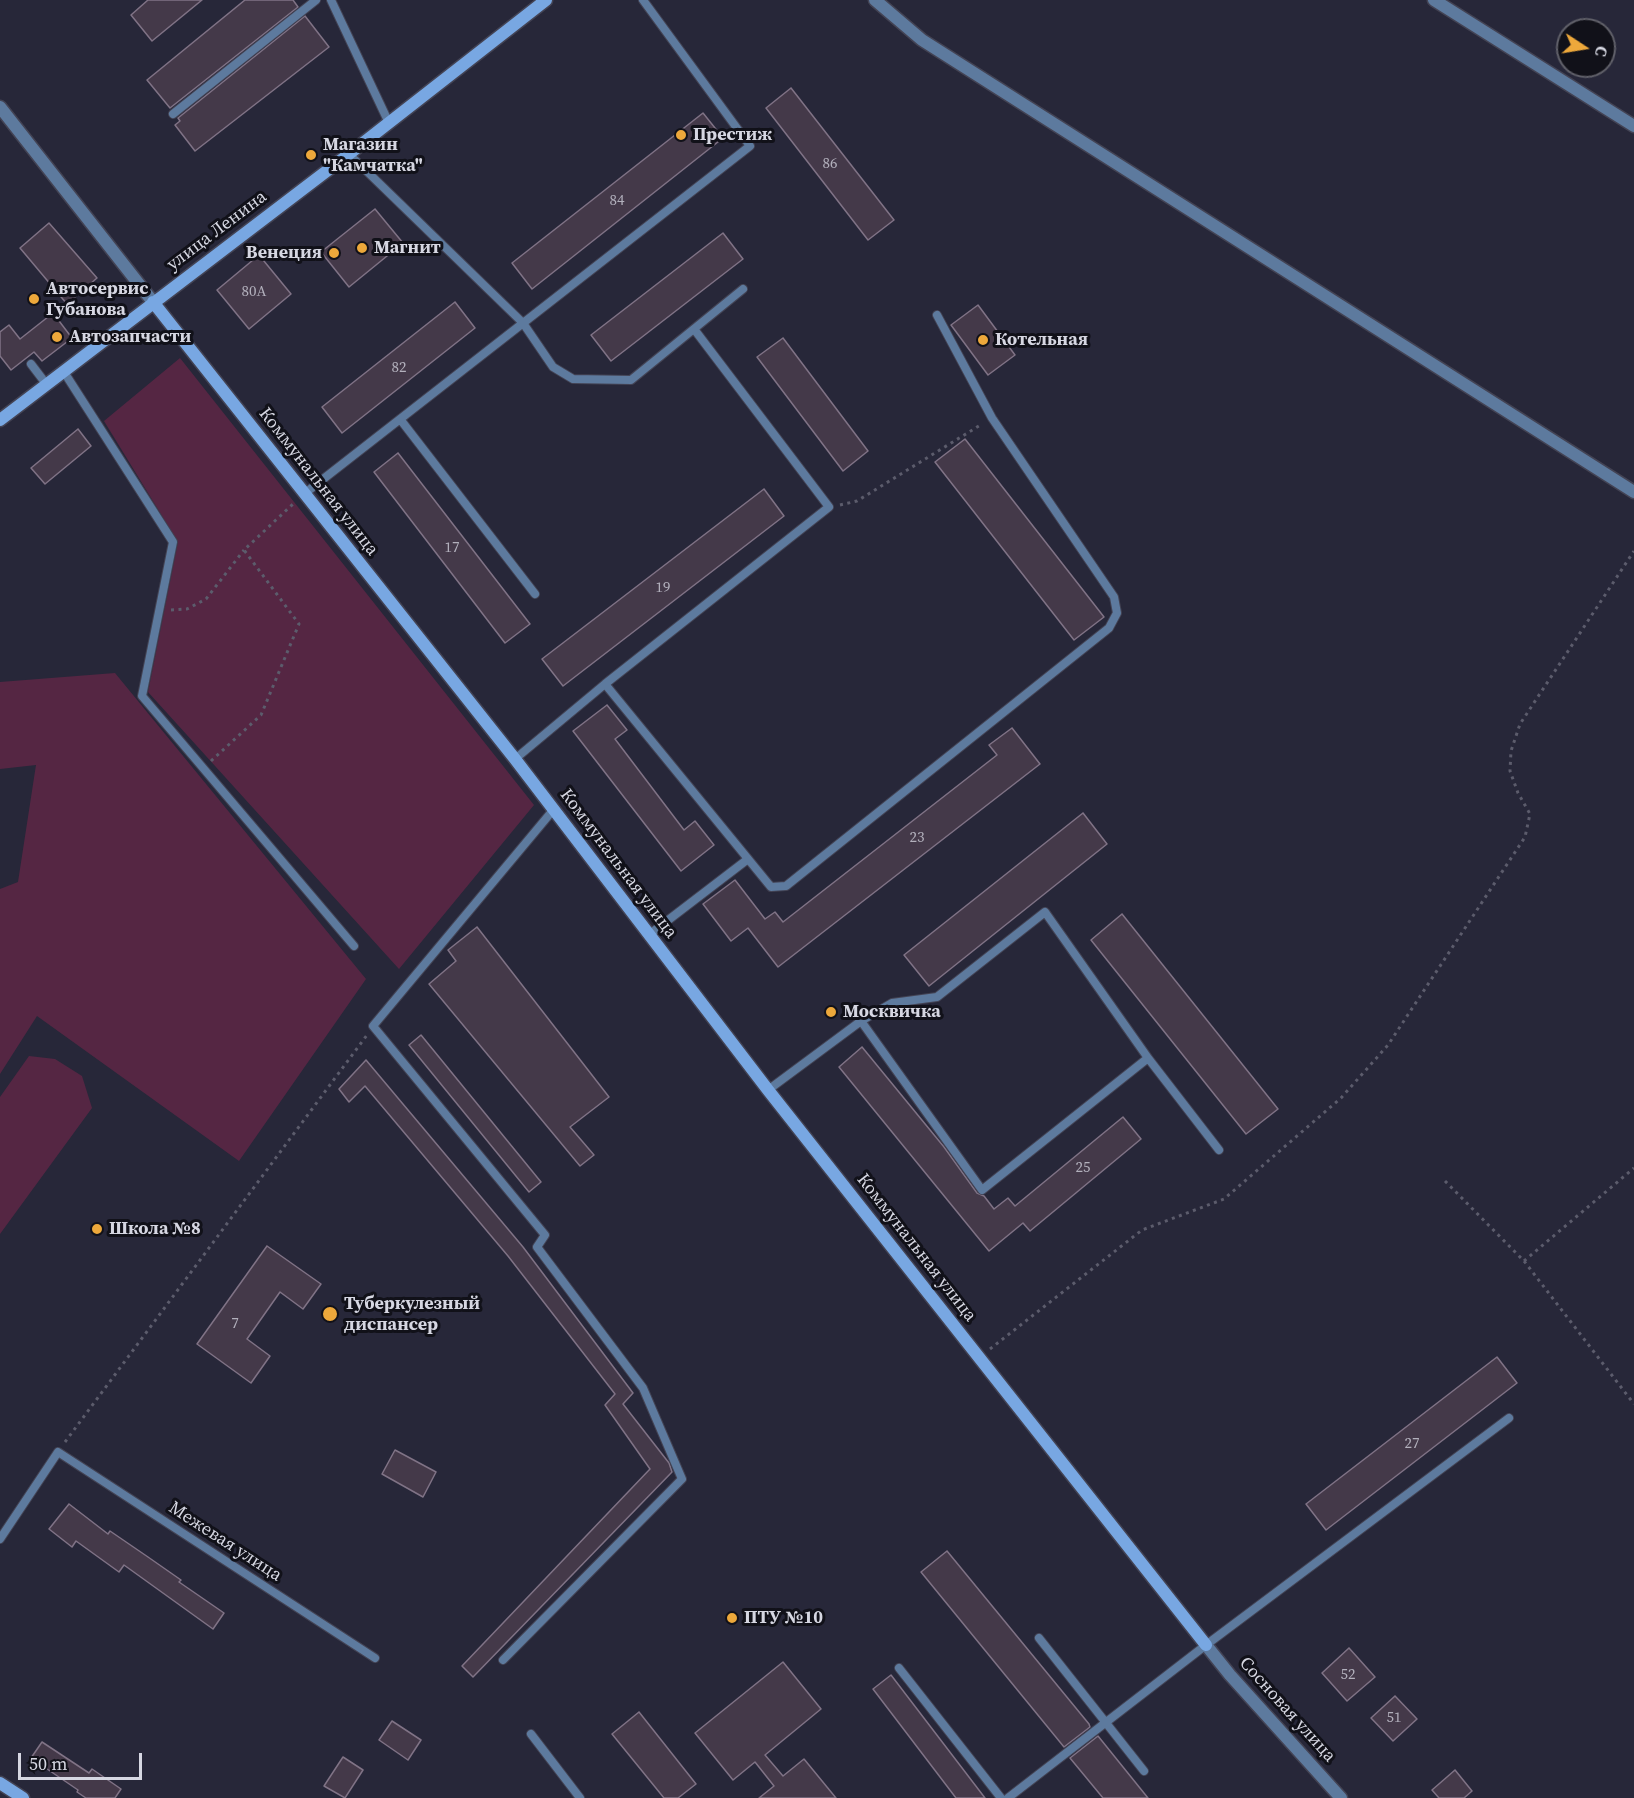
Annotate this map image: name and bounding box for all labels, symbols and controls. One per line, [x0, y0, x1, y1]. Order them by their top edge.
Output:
north arrow [1556, 18, 1616, 78]
text: С [1590, 44, 1613, 58]
place label: Престиж [693, 124, 772, 146]
marker: Престиж [674, 128, 688, 142]
place label: Магазин "Камчатка" [323, 134, 423, 176]
marker: Магазин "Камчатка" [304, 148, 318, 162]
house number: 86 [823, 155, 837, 173]
street label: улица Ленина [163, 186, 271, 276]
house number: 84 [610, 192, 624, 210]
place label: Магнит [374, 237, 441, 259]
marker: Магнит [355, 241, 369, 255]
place label: Венеция [246, 242, 322, 264]
marker: Венеция [327, 246, 341, 260]
place label: Автосервис Губанова [46, 278, 148, 320]
house number: 80А [242, 283, 266, 301]
marker: Автосервис Губанова [27, 292, 41, 306]
place label: Автозапчасти [69, 326, 191, 348]
place label: Котельная [995, 329, 1088, 351]
marker: Автозапчасти [50, 330, 64, 344]
marker: Котельная [976, 333, 990, 347]
house number: 82 [392, 359, 406, 377]
street label: Коммунальная улица [254, 404, 382, 560]
house number: 17 [445, 539, 459, 557]
house number: 19 [656, 579, 670, 597]
street label: Коммунальная улица [555, 785, 681, 943]
house number: 23 [910, 829, 924, 847]
place label: Москвичка [843, 1001, 941, 1023]
marker: Москвичка [824, 1005, 838, 1019]
house number: 25 [1076, 1159, 1090, 1177]
street label: Коммунальная улица [852, 1170, 980, 1326]
place label: Школа №8 [109, 1218, 201, 1240]
marker: Школа №8 [90, 1222, 104, 1236]
place label: Туберкулезный диспансер [344, 1293, 480, 1336]
marker: Туберкулезный диспансер [321, 1305, 339, 1323]
house number: 7 [231, 1315, 239, 1333]
house number: 27 [1405, 1435, 1419, 1453]
street label: Межевая улица [164, 1497, 286, 1587]
place label: ПТУ №10 [744, 1607, 823, 1629]
marker: ПТУ №10 [725, 1611, 739, 1625]
street label: Сосновая улица [1234, 1653, 1340, 1767]
house number: 52 [1341, 1666, 1355, 1684]
house number: 51 [1387, 1709, 1401, 1727]
scale bar [21, 1741, 146, 1779]
text: 50 m [29, 1751, 67, 1776]

